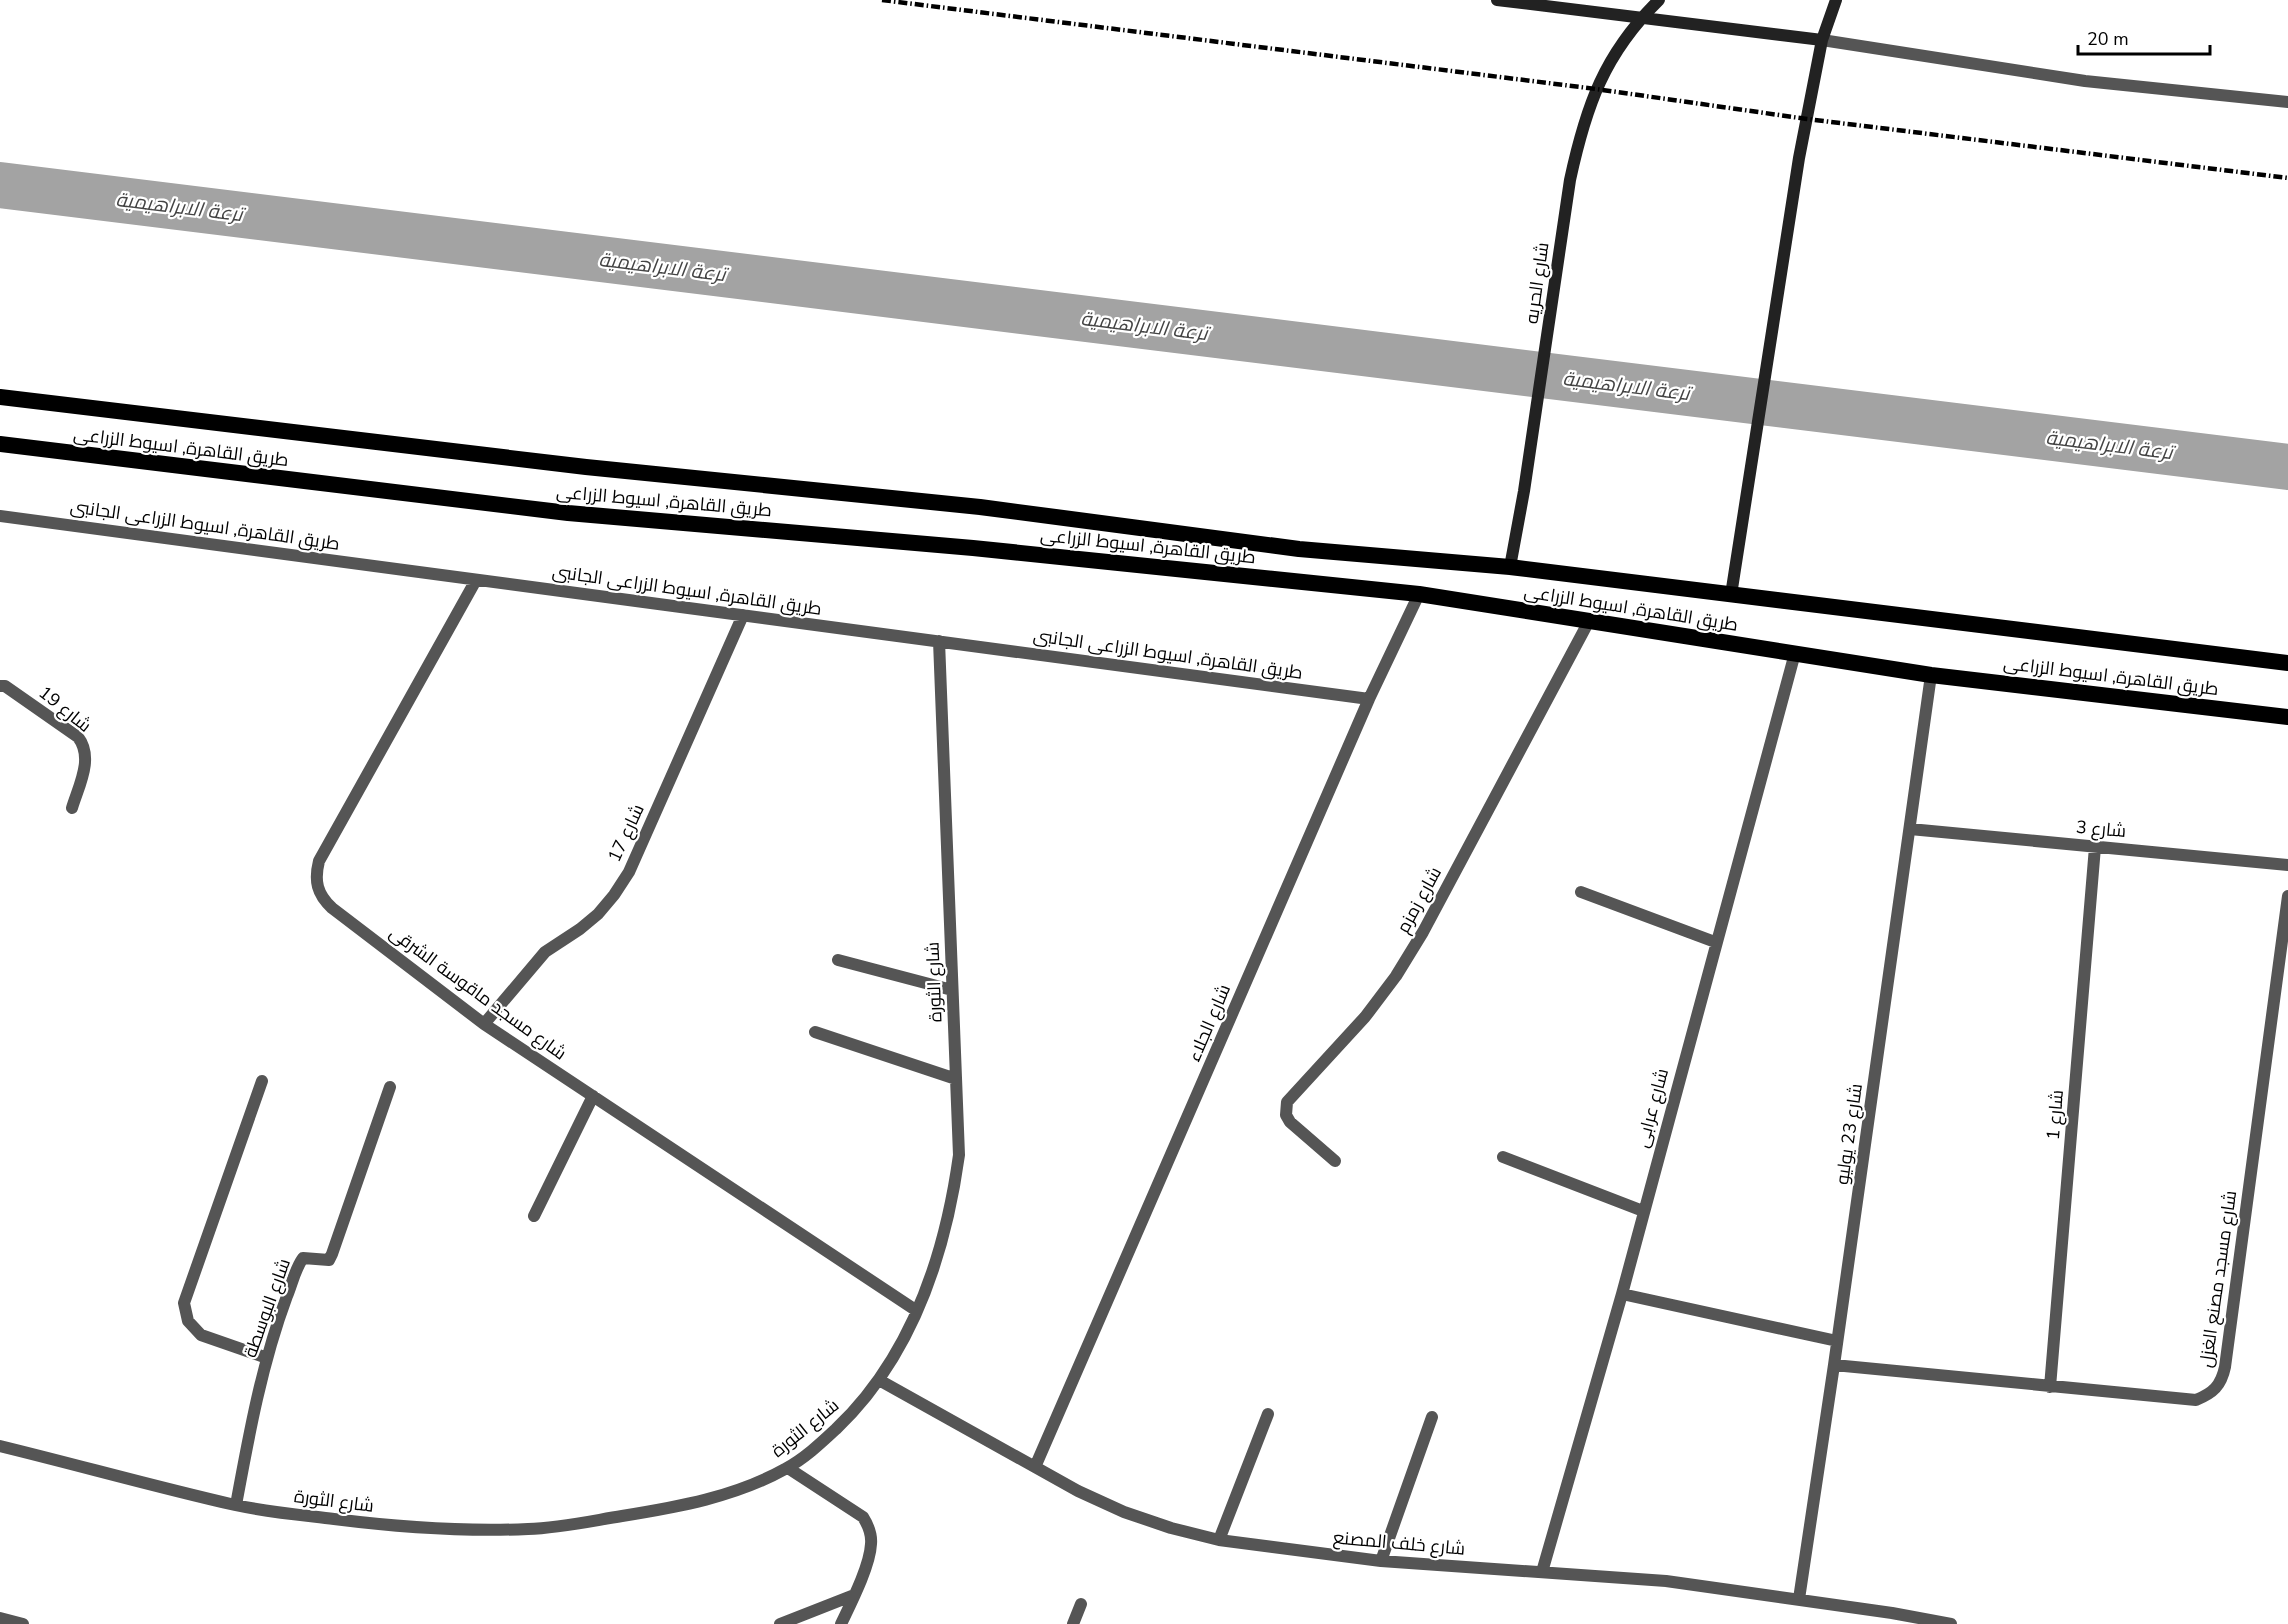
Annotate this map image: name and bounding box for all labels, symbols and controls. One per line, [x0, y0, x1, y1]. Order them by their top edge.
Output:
scale bar [2078, 18, 2210, 56]
text: 20 m [2087, 27, 2129, 51]
water label: ترعة الابراهيمية [114, 186, 248, 229]
street label: شارع الحريه [1519, 241, 1555, 325]
water label: ترعة الابراهيمية [597, 246, 731, 289]
water label: ترعة الابراهيمية [1079, 305, 1213, 348]
water label: ترعة الابراهيمية [1561, 365, 1695, 408]
street label: طريق القاهرة, اسيوط الزراعى [72, 422, 290, 472]
water label: ترعة الابراهيمية [2044, 424, 2178, 467]
street label: طريق القاهرة, اسيوط الزراعى [555, 480, 773, 522]
street label: طريق القاهرة, اسيوط الزراعى الجانبى [69, 494, 341, 556]
street label: طريق القاهرة, اسيوط الزراعى [1039, 523, 1257, 569]
street label: طريق القاهرة, اسيوط الزراعى الجانبى [551, 559, 823, 621]
street label: طريق القاهرة, اسيوط الزراعى [1522, 579, 1740, 637]
street label: طريق القاهرة, اسيوط الزراعى الجانبى [1032, 623, 1304, 685]
street label: طريق القاهرة, اسيوط الزراعى [2002, 651, 2220, 701]
street label: شارع 19 [34, 680, 96, 738]
street label: شارع 17 [602, 800, 650, 866]
street label: شارع 3 [2075, 815, 2127, 843]
street label: شارع زمزم [1391, 862, 1447, 938]
street label: شارع مسجد ماقوسة الشرقى [385, 921, 571, 1065]
street label: شارع الثورة [921, 941, 947, 1023]
street label: شارع الجلاء [1182, 981, 1236, 1065]
street label: شارع عرابى [1630, 1066, 1674, 1150]
street label: شارع 23 يوليو [1830, 1082, 1868, 1186]
street label: شارع 1 [2041, 1089, 2069, 1141]
street label: شارع مسجد مصنع الغزل [2194, 1189, 2242, 1369]
street label: شارع البوسطة [238, 1255, 296, 1361]
street label: شارع الثورة [766, 1393, 844, 1463]
street label: شارع الثورة [293, 1484, 375, 1518]
street label: شارع خلف المصنع [1332, 1525, 1466, 1561]

